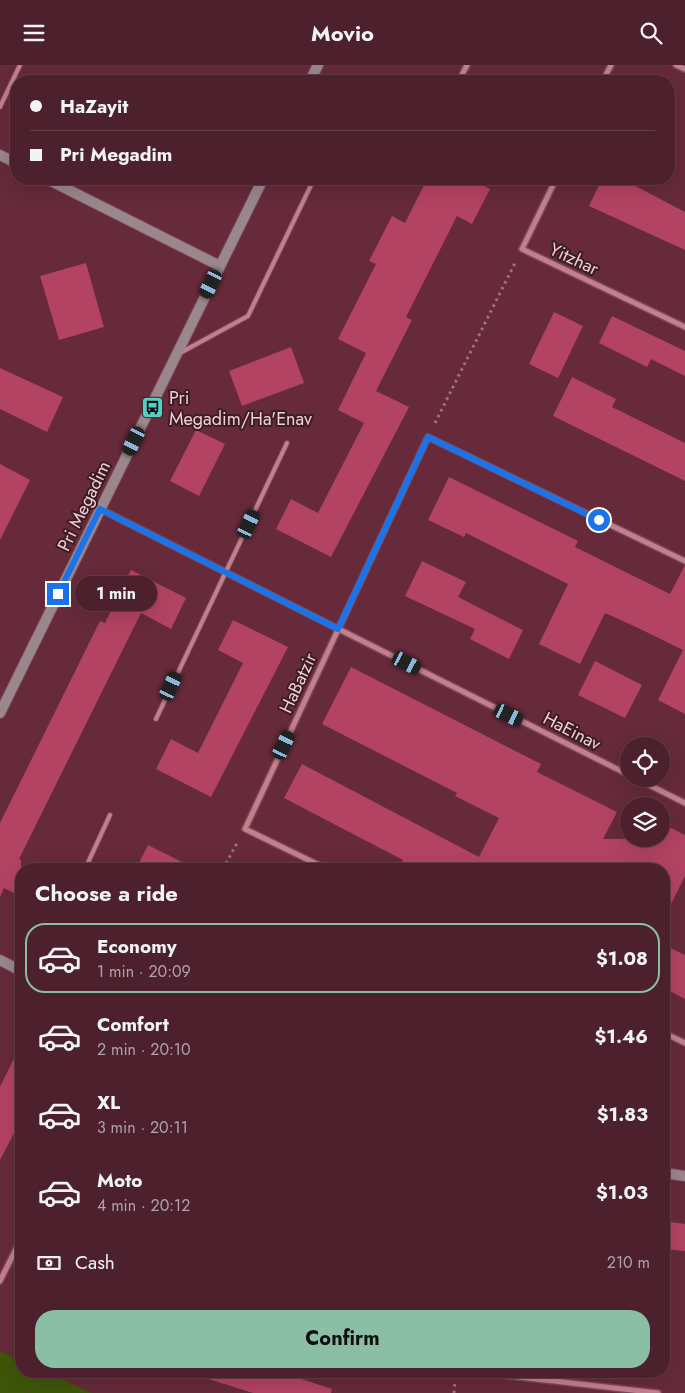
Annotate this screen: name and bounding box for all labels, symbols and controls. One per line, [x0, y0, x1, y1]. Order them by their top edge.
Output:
text: Movio [311, 17, 374, 49]
icon: menu [20, 19, 48, 47]
icon: search [637, 19, 665, 47]
text: HaZayit [60, 93, 128, 120]
text: Pri Megadim [60, 141, 172, 168]
street label: Yitzhar [545, 236, 604, 282]
car [197, 267, 224, 301]
place label: Pri Megadim/Ha'Enav [169, 385, 312, 432]
bus stop icon: Pri Megadim/Ha'Enav [141, 396, 165, 420]
car [120, 424, 147, 458]
street label: Pri Megadim [51, 456, 117, 556]
car [235, 507, 262, 541]
route start [588, 509, 610, 531]
callout: 1 min [76, 577, 158, 611]
text: 1 min [96, 582, 136, 605]
route end [47, 583, 69, 605]
street label: HaBatzir [273, 648, 324, 717]
car [390, 650, 423, 676]
car [157, 669, 184, 703]
car [492, 702, 525, 728]
street label: HaEinav [538, 705, 606, 757]
car [270, 728, 297, 762]
map controls [620, 737, 670, 847]
button: locate [620, 737, 670, 787]
button: layers [620, 797, 670, 847]
text: Choose a ride [35, 877, 178, 909]
text: Economy [97, 933, 177, 960]
icon: car [37, 936, 82, 981]
text: $1.08 [596, 945, 648, 972]
text: 1 min · 20:09 [97, 960, 191, 983]
text: Comfort [97, 1011, 169, 1038]
icon: car [37, 1014, 82, 1059]
text: $1.46 [594, 1023, 648, 1050]
text: 2 min · 20:10 [97, 1038, 191, 1061]
text: XL [97, 1089, 120, 1116]
icon: car [37, 1092, 82, 1137]
text: $1.83 [597, 1101, 648, 1128]
text: 3 min · 20:11 [97, 1116, 188, 1139]
text: Moto [97, 1167, 142, 1194]
icon: car [37, 1170, 82, 1215]
text: $1.03 [596, 1179, 648, 1206]
text: 4 min · 20:12 [97, 1194, 190, 1217]
icon: cash [35, 1249, 63, 1277]
text: Cash [75, 1249, 115, 1276]
text: 210 m [607, 1251, 650, 1274]
button: Confirm [35, 1310, 650, 1368]

